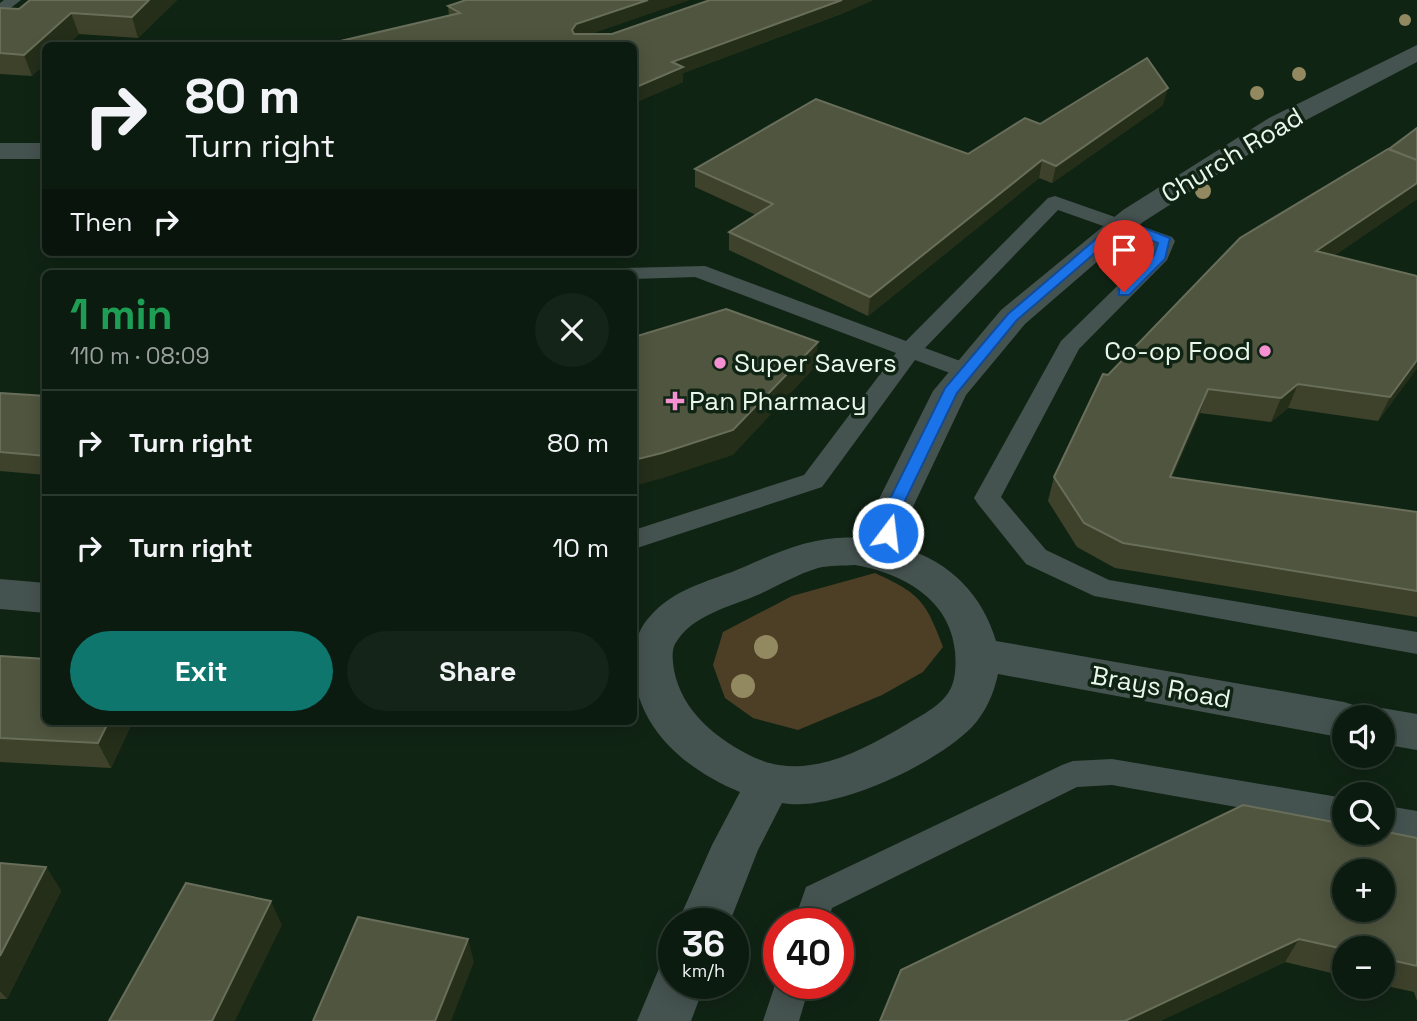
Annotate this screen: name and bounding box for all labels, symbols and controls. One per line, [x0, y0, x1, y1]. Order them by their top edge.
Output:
text: 80 m [185, 65, 300, 127]
icon: right [70, 70, 161, 161]
street label: Church Road [1155, 99, 1309, 211]
text: Turn right [185, 126, 335, 166]
icon: right [147, 203, 185, 241]
text: Then [70, 205, 133, 239]
pin [1094, 220, 1154, 292]
icon: arrive [1105, 231, 1143, 269]
text: 1 min [70, 288, 173, 341]
button: close [535, 293, 609, 367]
place label: Co-op Food [1104, 334, 1251, 368]
text: 110 m · 08:09 [70, 341, 210, 371]
marker: Co-op Food [1257, 343, 1273, 359]
place label: Super Savers [734, 346, 897, 380]
marker: Super Savers [712, 355, 728, 371]
place label: Pan Pharmacy [689, 384, 867, 418]
marker: Pan Pharmacy [667, 393, 683, 409]
icon: right [70, 424, 108, 462]
text: Turn right [129, 426, 253, 460]
text: 80 m [547, 426, 609, 460]
position arrow [851, 496, 925, 570]
icon: right [70, 529, 108, 567]
text: Turn right [129, 531, 253, 565]
text: 10 m [552, 531, 609, 565]
button: Exit [70, 631, 333, 711]
button: Share [347, 631, 609, 711]
street label: Brays Road [1088, 658, 1234, 716]
map controls [1332, 705, 1395, 999]
button: sound [1332, 705, 1395, 768]
button: search [1332, 782, 1395, 845]
button: + [1332, 859, 1395, 922]
speed limit sign: 40 [763, 908, 854, 999]
text: 36 [682, 922, 725, 966]
button: − [1332, 936, 1395, 999]
text: km/h [682, 959, 725, 982]

